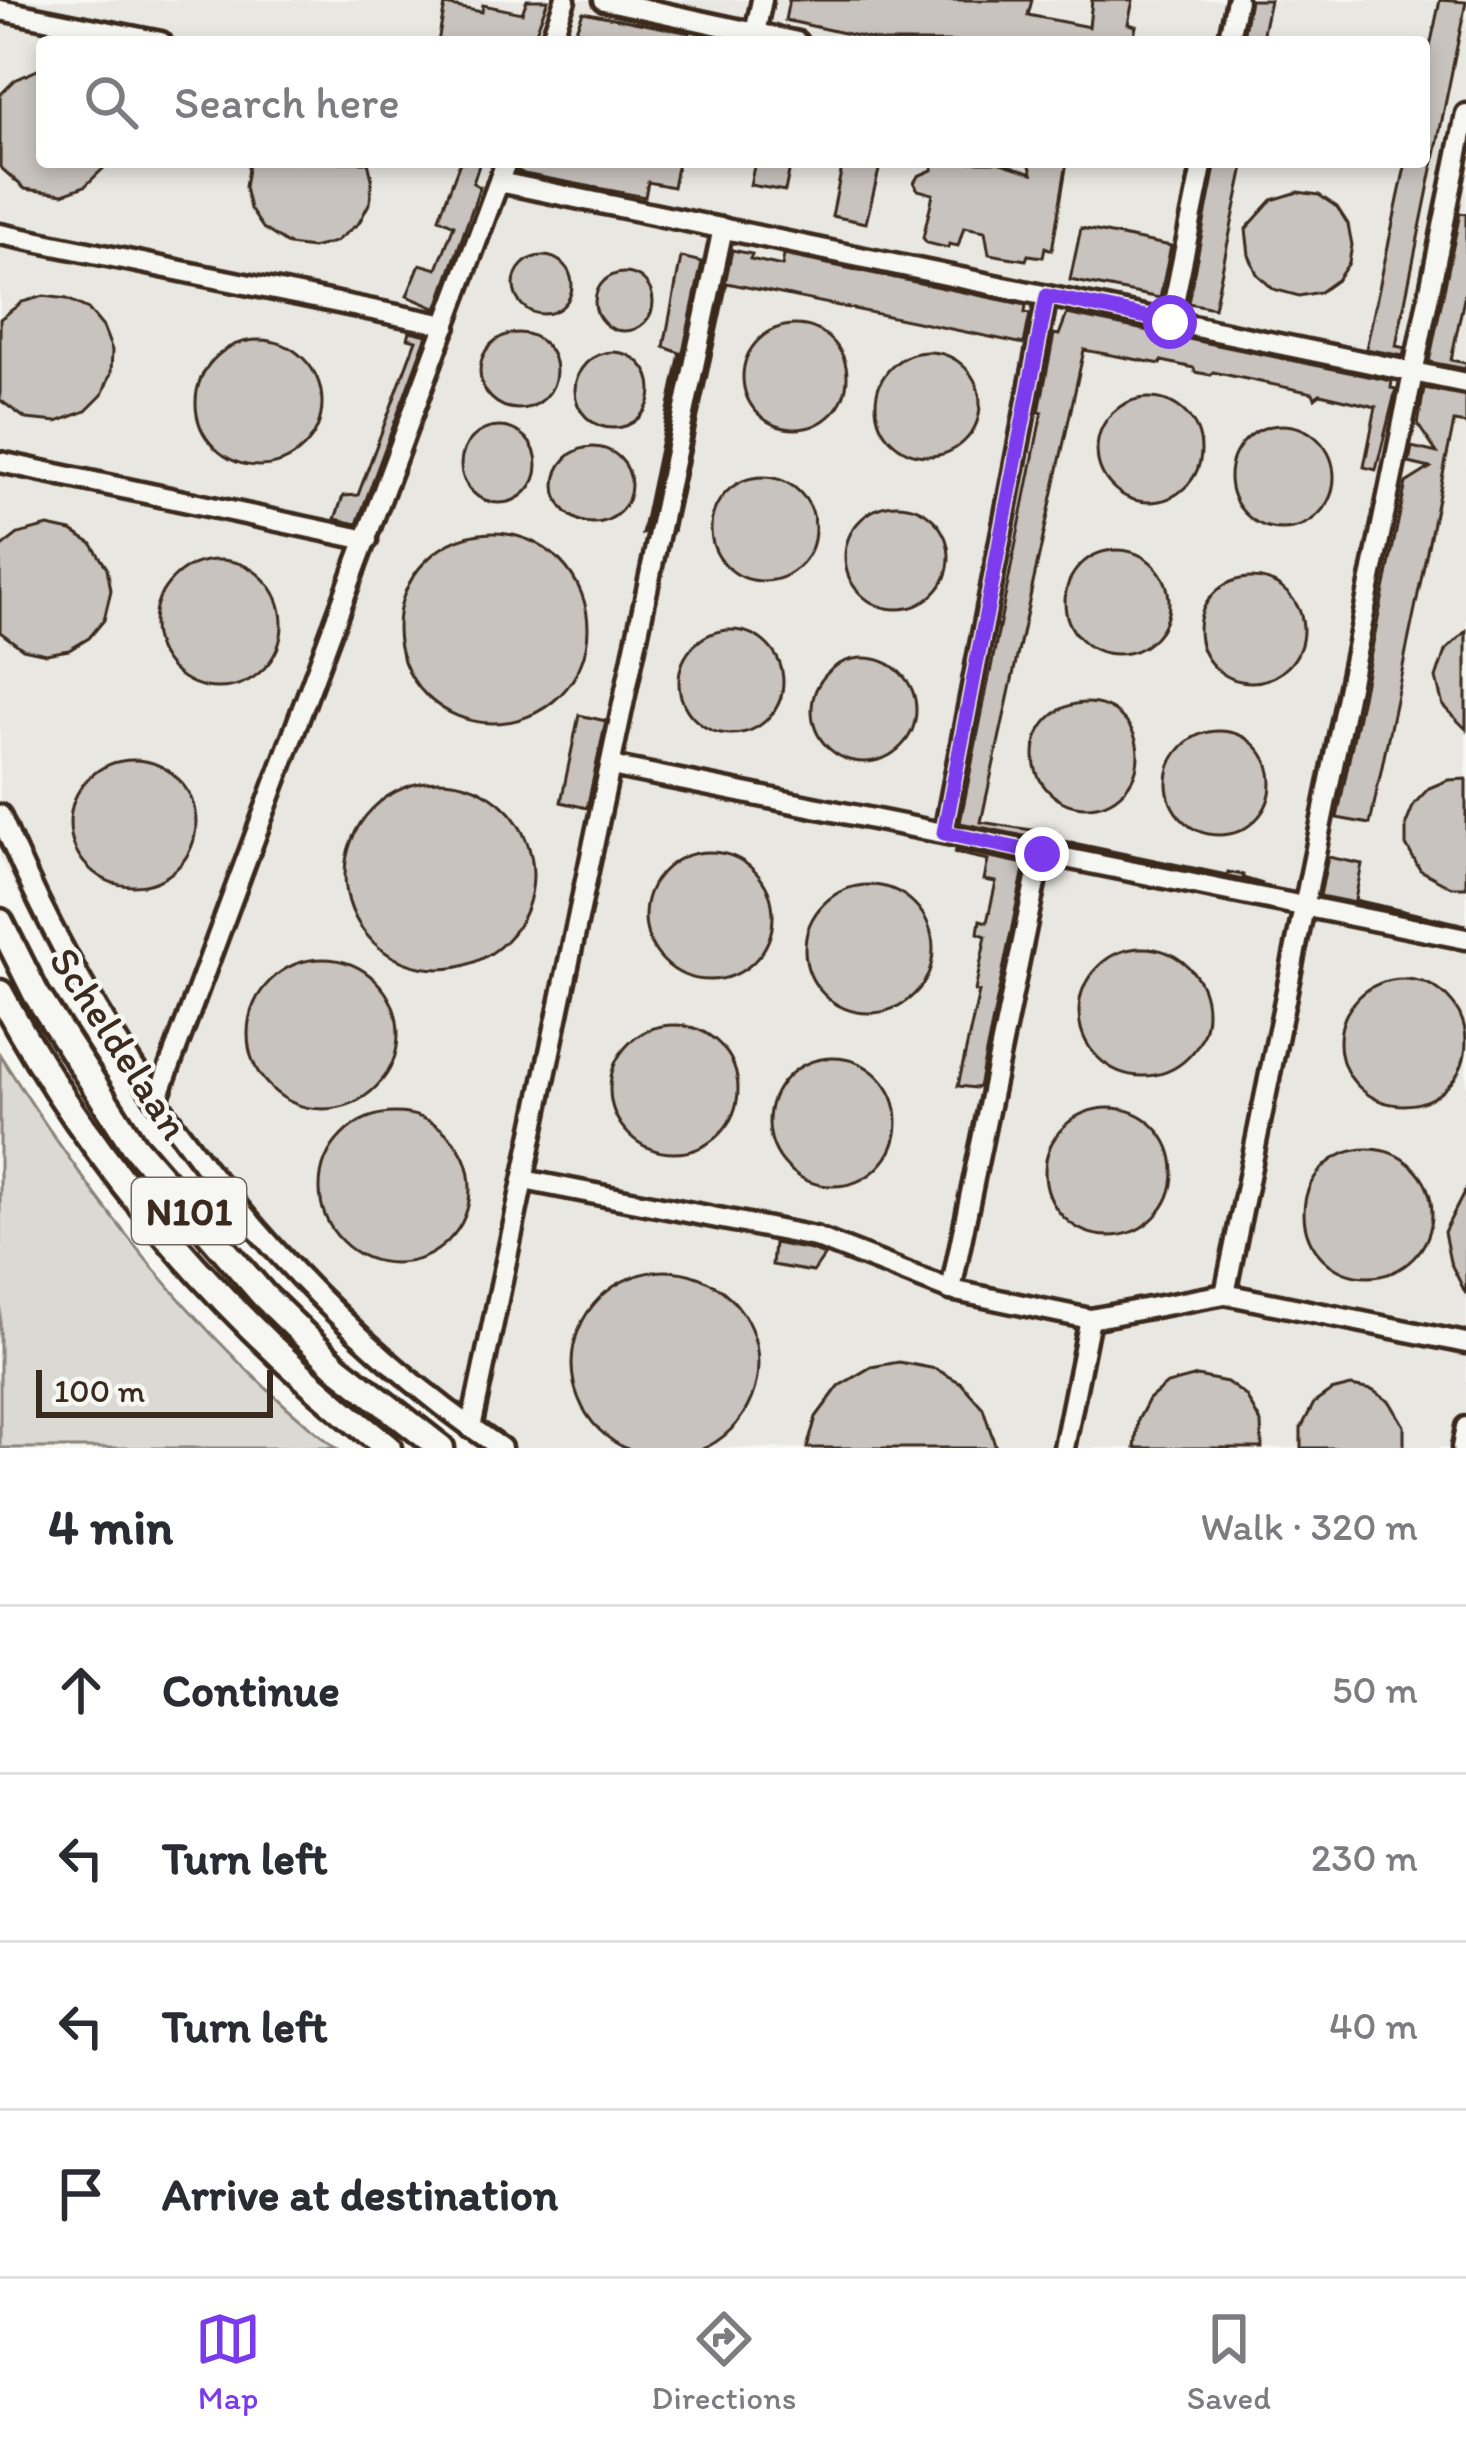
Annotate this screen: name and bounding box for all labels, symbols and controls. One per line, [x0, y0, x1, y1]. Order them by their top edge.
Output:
search box [36, 36, 1430, 168]
icon: search [78, 69, 144, 135]
text: Search here [174, 75, 400, 129]
route start [1143, 295, 1197, 349]
route end [1015, 827, 1069, 881]
street label: Scheldelaan [39, 937, 201, 1149]
road number: N101 [132, 1178, 246, 1244]
scale bar [36, 1364, 273, 1417]
text: 100 m [54, 1371, 145, 1410]
text: 4 min [48, 1496, 173, 1557]
text: Walk · 320 m [1201, 1503, 1418, 1550]
icon: ahead [48, 1657, 114, 1723]
text: Continue [162, 1663, 340, 1717]
text: 50 m [1332, 1666, 1418, 1713]
icon: left [48, 1825, 114, 1891]
text: Turn left [162, 1831, 328, 1885]
text: 230 m [1311, 1834, 1418, 1881]
icon: left [48, 1993, 114, 2059]
text: Turn left [162, 1999, 328, 2053]
text: 40 m [1329, 2002, 1418, 2049]
icon: arrive [48, 2161, 114, 2227]
text: Arrive at destination [162, 2167, 558, 2221]
tab: Map [195, 2306, 261, 2417]
tab: Directions [651, 2306, 796, 2417]
tab: Saved [1187, 2306, 1271, 2417]

